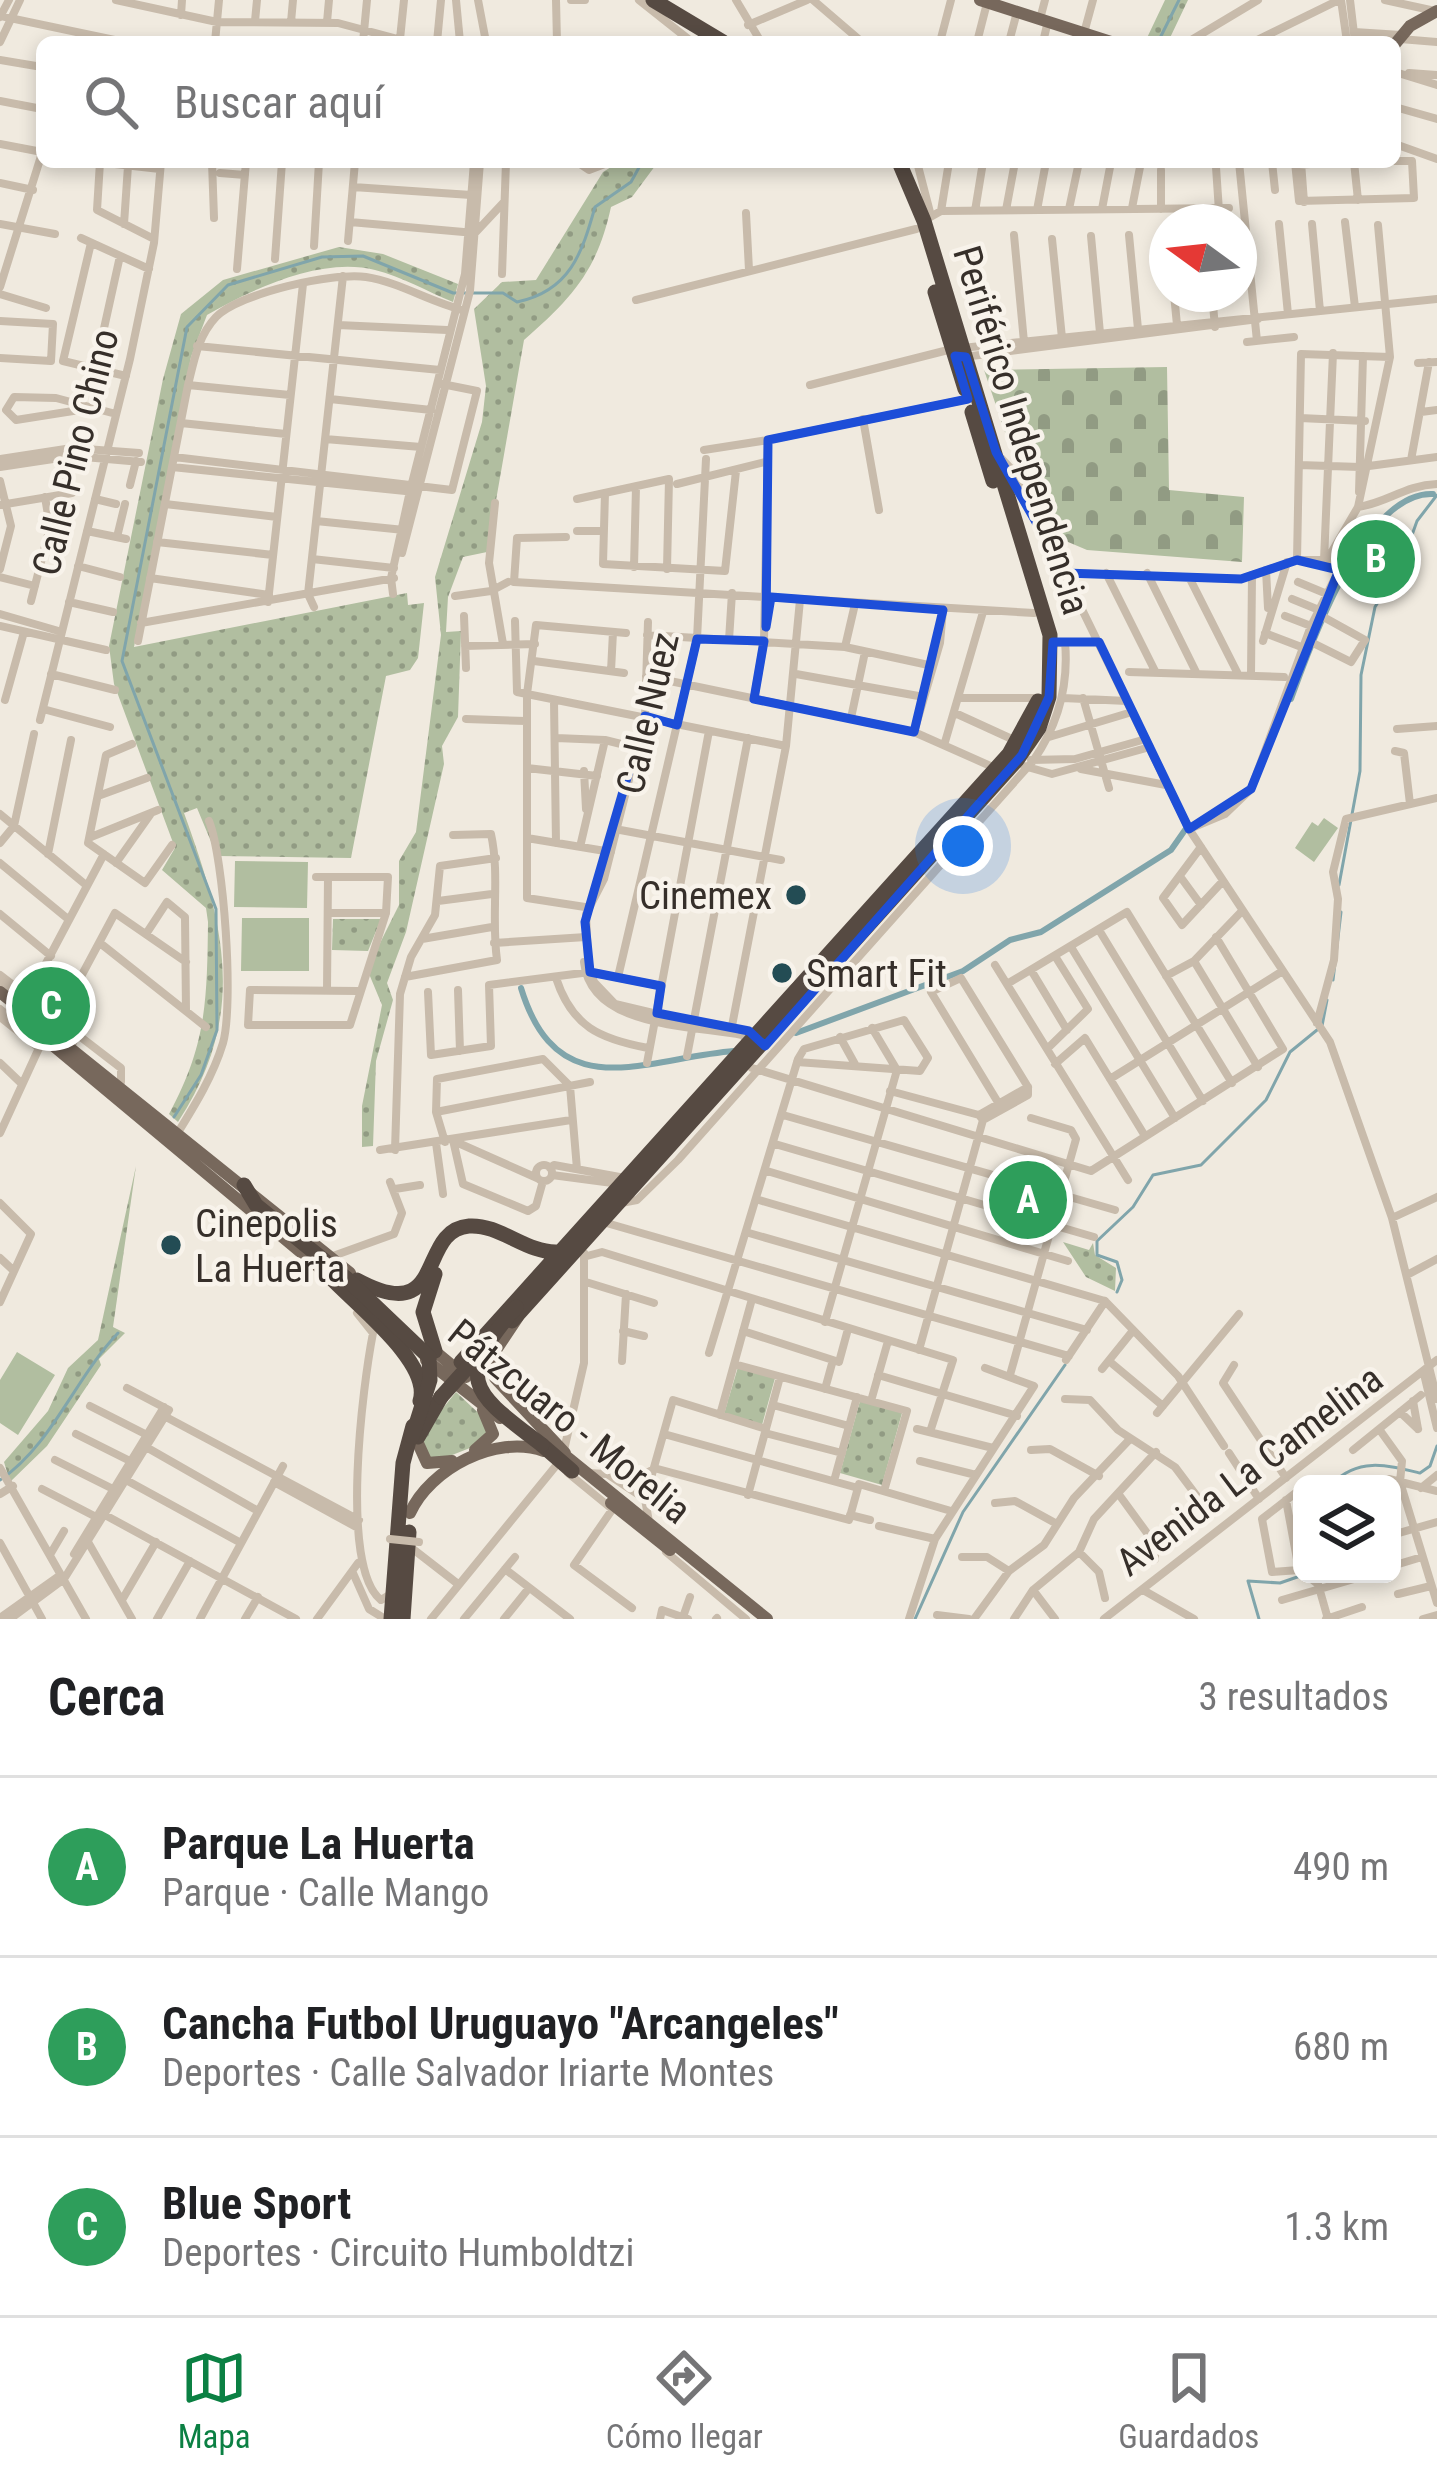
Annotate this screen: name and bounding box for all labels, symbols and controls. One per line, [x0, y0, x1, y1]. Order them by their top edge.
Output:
search box [36, 36, 1401, 168]
icon: search [78, 69, 144, 135]
text: Buscar aquí [174, 76, 384, 129]
north arrow [1149, 204, 1257, 312]
street label: Periférico Independencia [943, 241, 1099, 620]
street label: Calle Pino Chino [23, 324, 129, 580]
pin: B [1337, 514, 1415, 604]
street label: Calle Nuez [607, 628, 689, 798]
your location [933, 816, 993, 876]
place label: Cinemex [639, 873, 772, 919]
marker: Cinemex [783, 882, 809, 908]
place label: Smart Fit [806, 951, 947, 997]
marker: Smart Fit [769, 960, 795, 986]
pin: C [12, 961, 90, 1051]
pin: A [989, 1155, 1067, 1245]
place label: Cinepolis La Huerta [195, 1201, 346, 1292]
marker: Cinepolis La Huerta [158, 1232, 184, 1258]
street label: Pátzcuaro - Morelia [439, 1310, 700, 1533]
street label: Avenida La Camelina [1108, 1356, 1392, 1586]
map controls [1293, 1475, 1401, 1583]
button: layers [1293, 1475, 1401, 1583]
text: Cerca [48, 1668, 165, 1727]
text: 3 resultados [1198, 1674, 1389, 1720]
text: Parque La Huerta [162, 1817, 475, 1870]
text: A [75, 1844, 99, 1890]
text: 490 m [1293, 1844, 1389, 1890]
text: Parque · Calle Mango [162, 1870, 489, 1916]
text: Cancha Futbol Uruguayo "Arcangeles" [162, 1997, 839, 2050]
text: B [76, 2024, 98, 2070]
text: 680 m [1293, 2024, 1389, 2070]
text: Deportes · Calle Salvador Iriarte Montes [162, 2050, 774, 2096]
text: Blue Sport [162, 2177, 351, 2230]
text: C [76, 2204, 98, 2250]
text: 1.3 km [1284, 2204, 1389, 2250]
text: Deportes · Circuito Humboldtzi [162, 2230, 634, 2276]
tab: Mapa [178, 2345, 250, 2456]
tab: Cómo llegar [606, 2345, 763, 2456]
tab: Guardados [1118, 2345, 1259, 2456]

